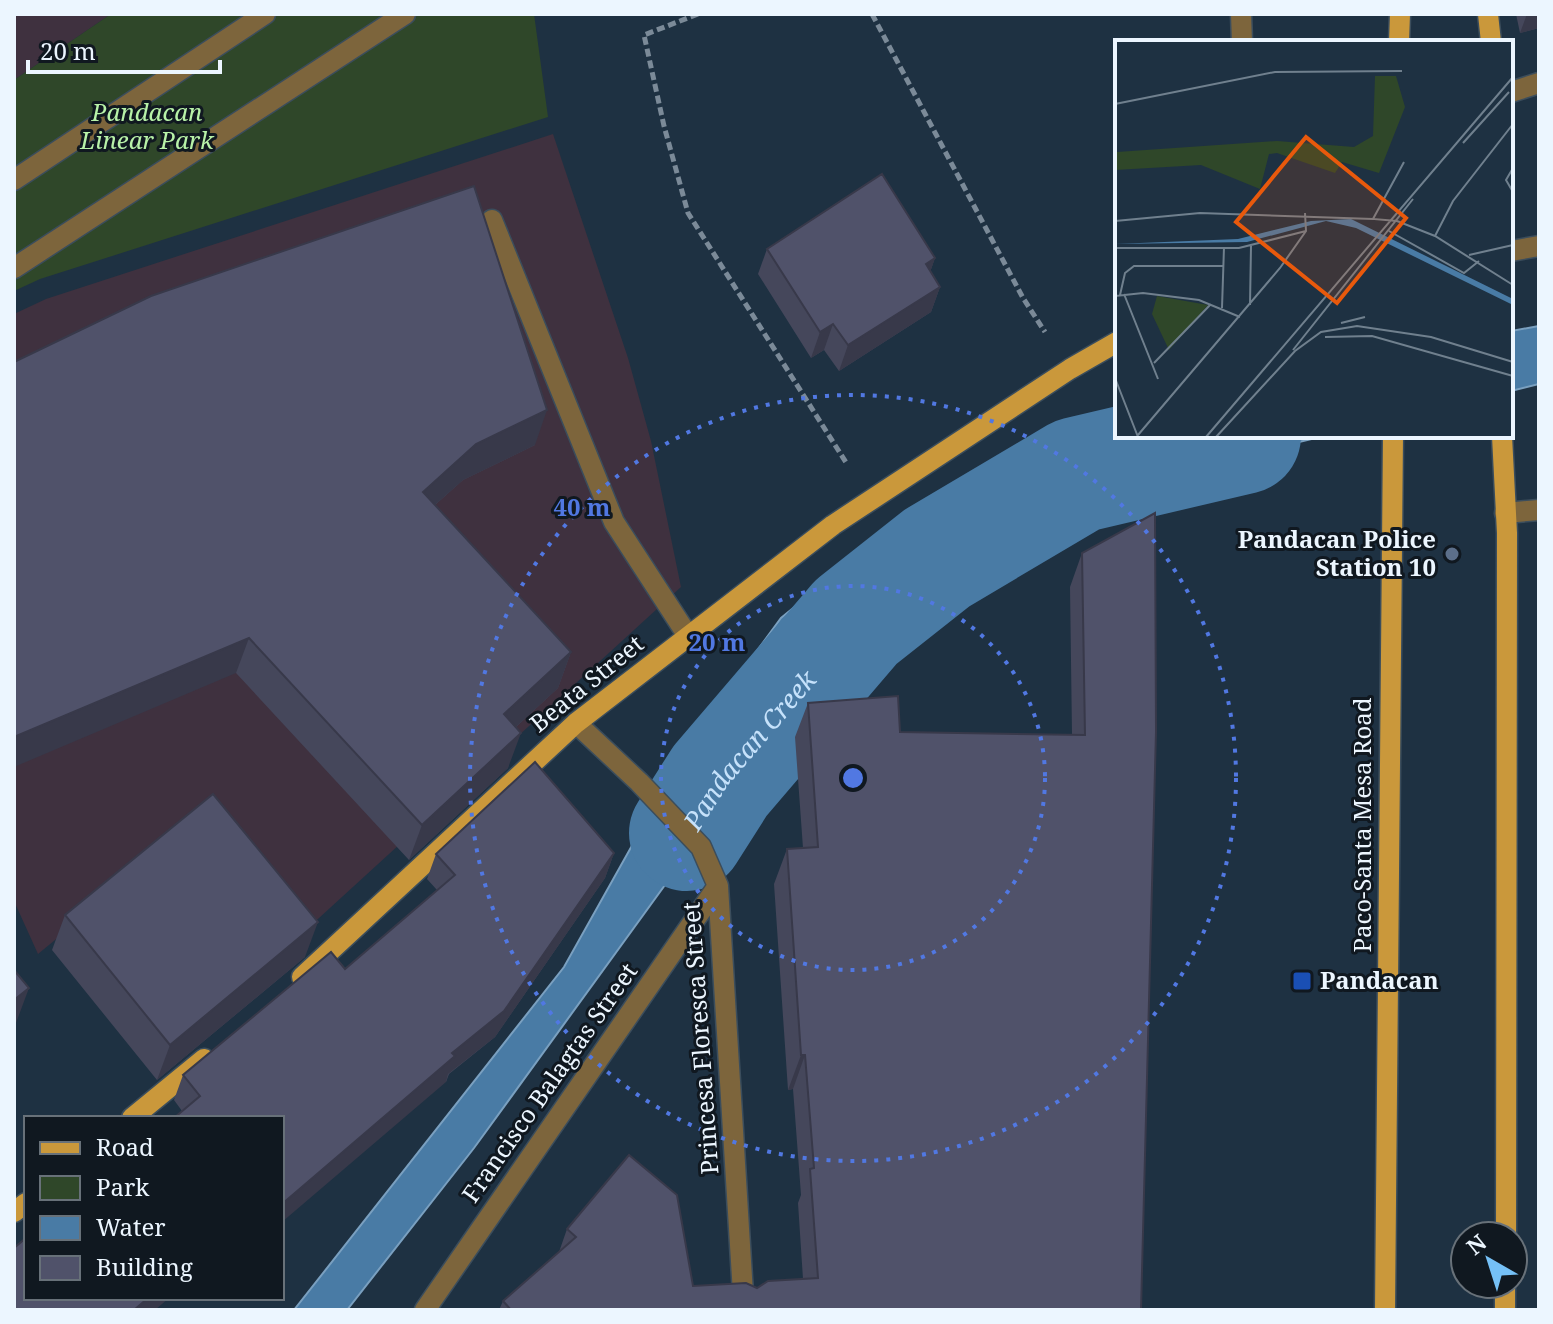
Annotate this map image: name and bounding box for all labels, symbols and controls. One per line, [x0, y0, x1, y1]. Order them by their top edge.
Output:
scale bar [28, 24, 220, 74]
text: 20 m [40, 34, 96, 67]
inset map [1115, 40, 1513, 438]
park label: Pandacan Linear Park [79, 95, 215, 156]
text: 40 m [553, 490, 611, 523]
place label: Pandacan Police Station 10 [1238, 522, 1436, 583]
marker: Pandacan Police Station 10 [1443, 545, 1461, 563]
text: 20 m [688, 625, 746, 658]
street label: Beata Street [522, 627, 650, 739]
water label: Pandacan Creek [674, 661, 825, 838]
street label: Paco-Santa Mesa Road [1345, 697, 1378, 953]
centre of rings [839, 764, 867, 792]
street label: Princesa Floresca Street [674, 901, 725, 1175]
street label: Francisco Balagtas Street [453, 956, 644, 1208]
place label: Pandacan [1320, 963, 1439, 996]
marker: Pandacan [1291, 970, 1313, 992]
legend [24, 1116, 284, 1300]
text: Road [96, 1130, 154, 1163]
text: Park [96, 1170, 150, 1203]
text: Water [96, 1210, 166, 1243]
north arrow [1449, 1220, 1529, 1300]
text: N [1460, 1227, 1492, 1261]
text: Building [96, 1250, 193, 1283]

